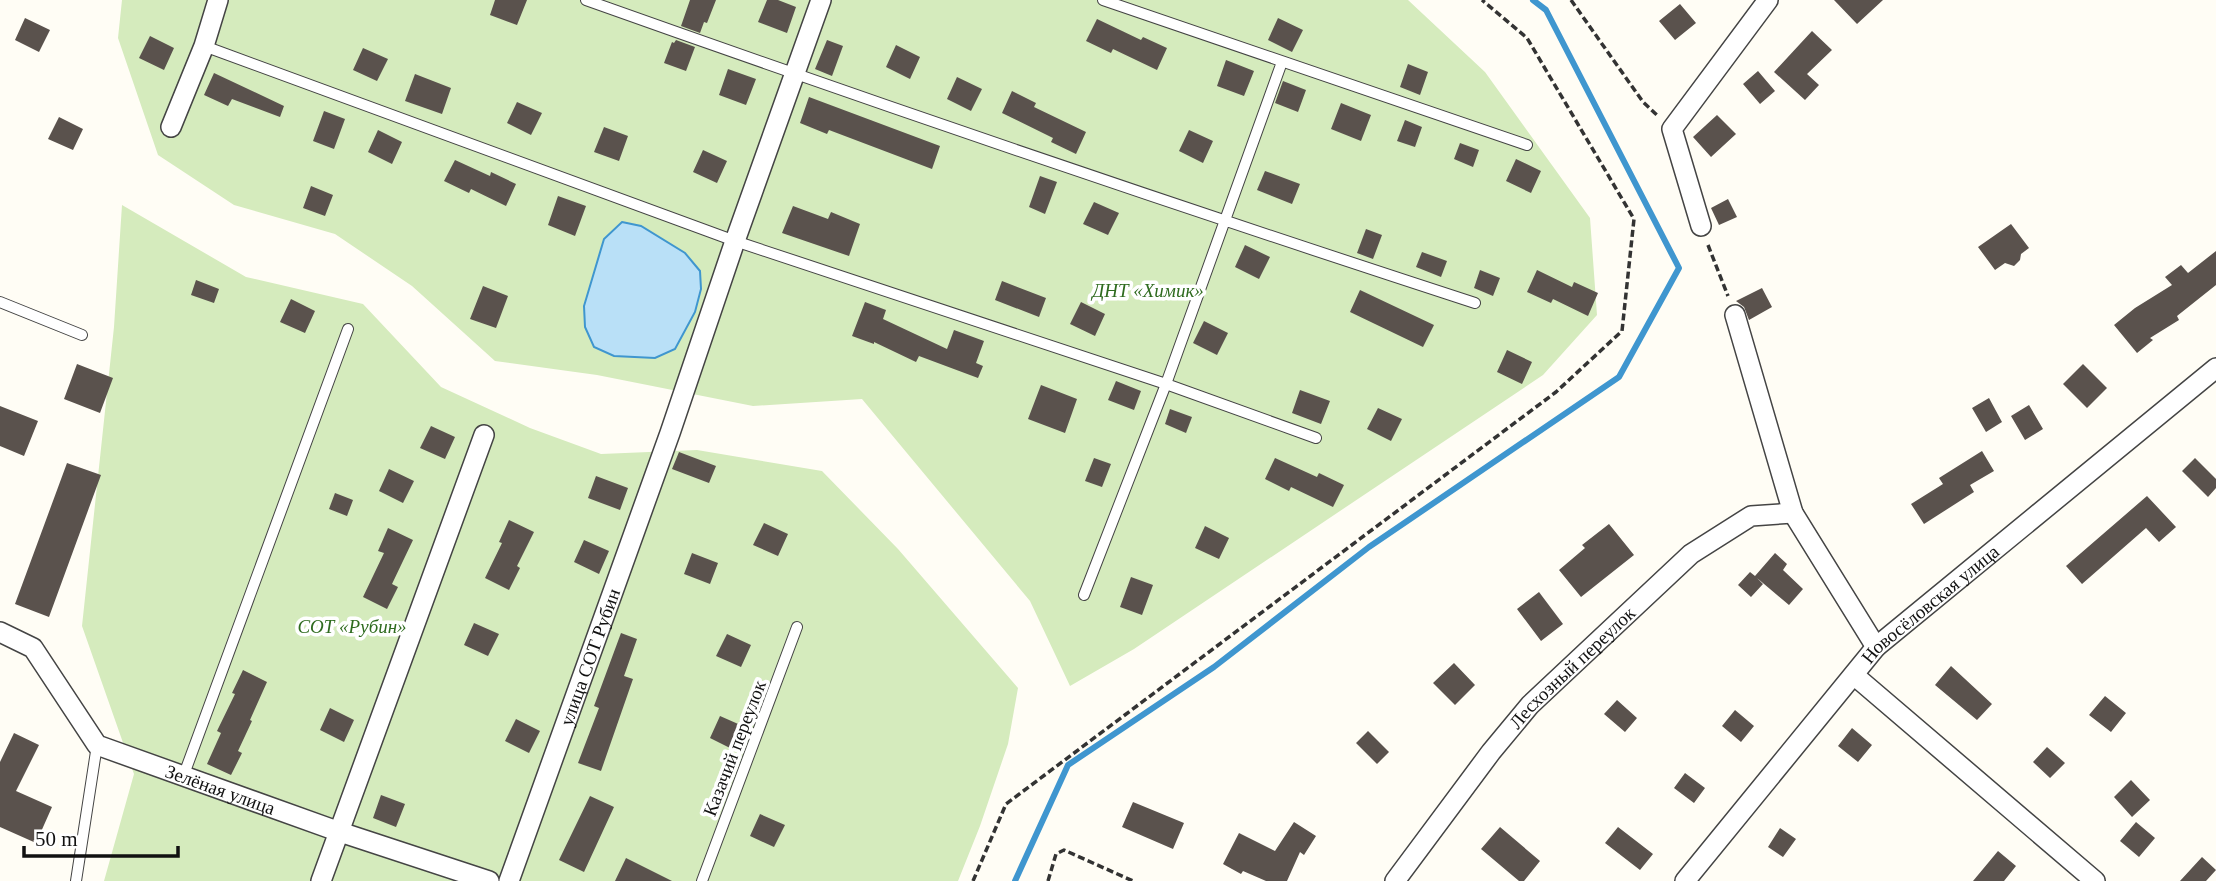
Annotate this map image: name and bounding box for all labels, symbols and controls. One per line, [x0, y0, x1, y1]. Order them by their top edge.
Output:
park label: ДНТ «Химик» [1090, 280, 1204, 301]
street label: Новосёловская улица [1857, 540, 2004, 668]
street label: улица СОТ Рубин [556, 586, 624, 729]
street label: Лесхозный переулок [1505, 602, 1640, 733]
park label: СОТ «Рубин» [297, 616, 407, 637]
street label: Казачий переулок [699, 677, 770, 819]
street label: Зелёная улица [163, 760, 278, 819]
scale bar [24, 814, 178, 858]
text: 50 m [35, 827, 78, 851]

